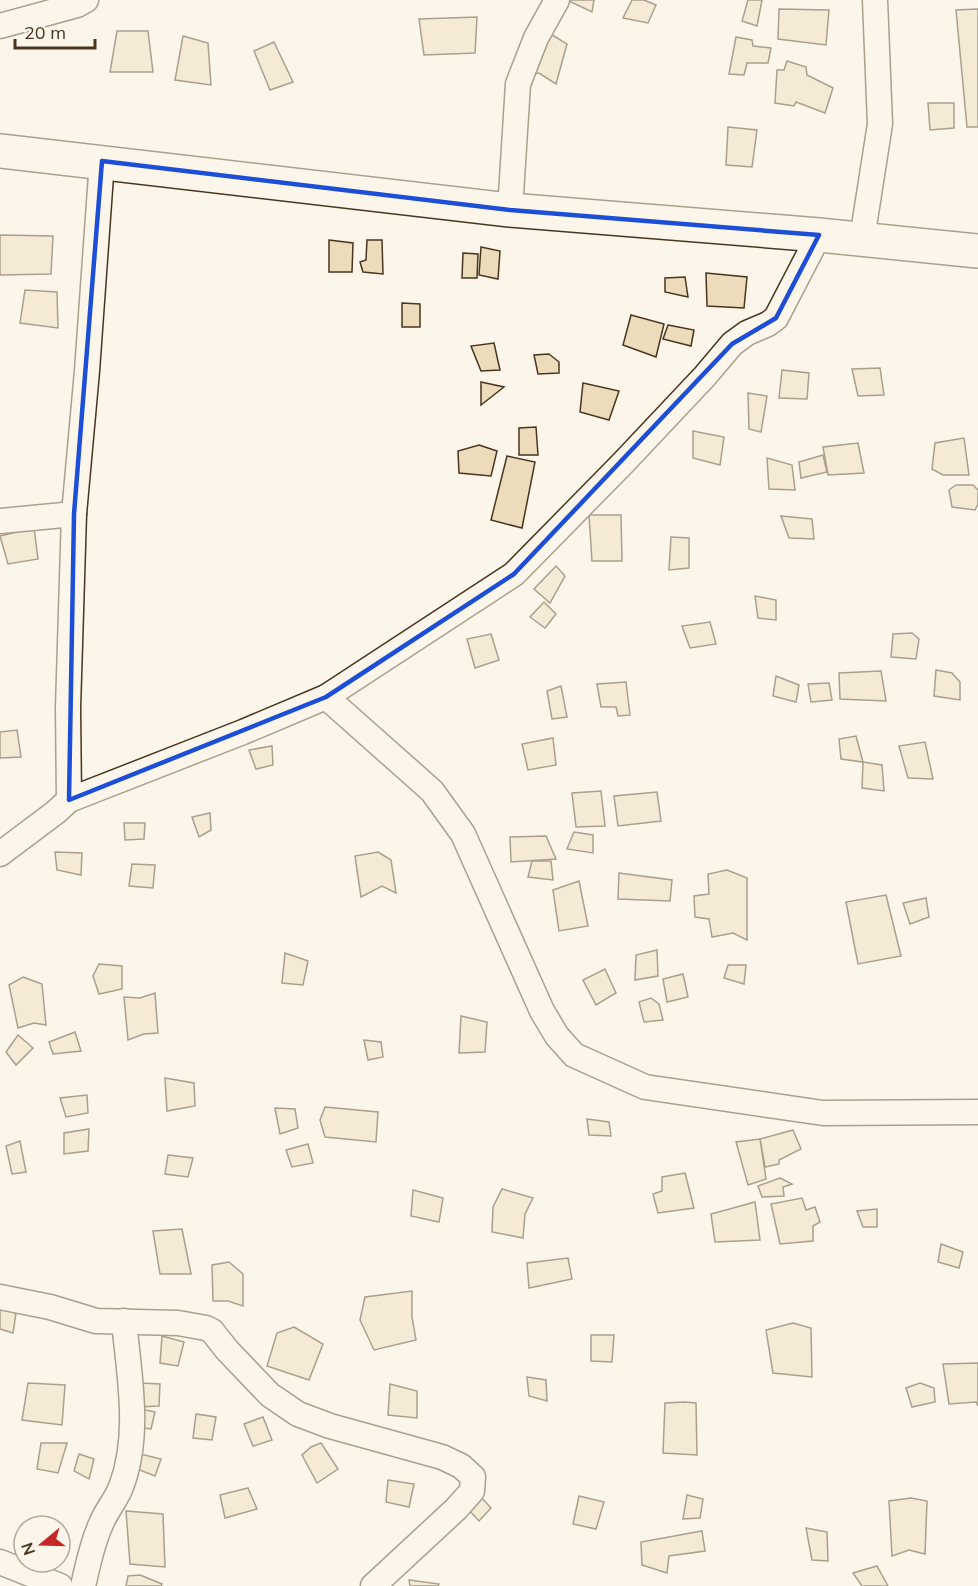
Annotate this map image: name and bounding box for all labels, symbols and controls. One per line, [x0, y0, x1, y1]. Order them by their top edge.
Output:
scale bar [15, 12, 94, 50]
text: 20 m [24, 21, 66, 44]
north arrow [12, 1514, 72, 1574]
text: N [16, 1540, 39, 1558]

